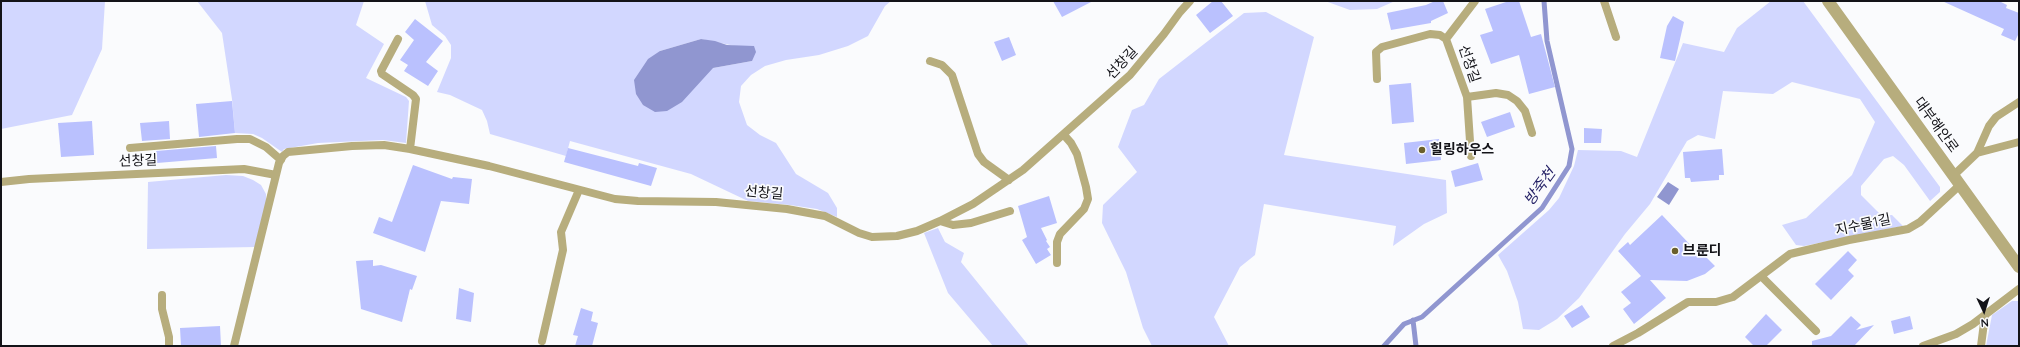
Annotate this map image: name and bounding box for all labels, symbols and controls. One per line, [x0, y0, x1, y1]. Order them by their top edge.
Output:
street label: 선창길 [1103, 43, 1141, 83]
street label: 선창길 [1455, 43, 1483, 85]
street label: 대부해안로 [1910, 94, 1962, 156]
place label: 힐링하우스 [1430, 142, 1494, 158]
marker: 힐링하우스 [1417, 145, 1427, 155]
street label: 선창길 [118, 152, 158, 170]
water label: 방죽천 [1521, 165, 1559, 209]
street label: 선창길 [744, 183, 784, 203]
street label: 지수물1길 [1834, 211, 1892, 239]
place label: 브룬디 [1683, 243, 1722, 259]
marker: 브룬디 [1670, 246, 1680, 256]
north arrow [1964, 291, 2004, 331]
text: N [1980, 316, 1989, 330]

